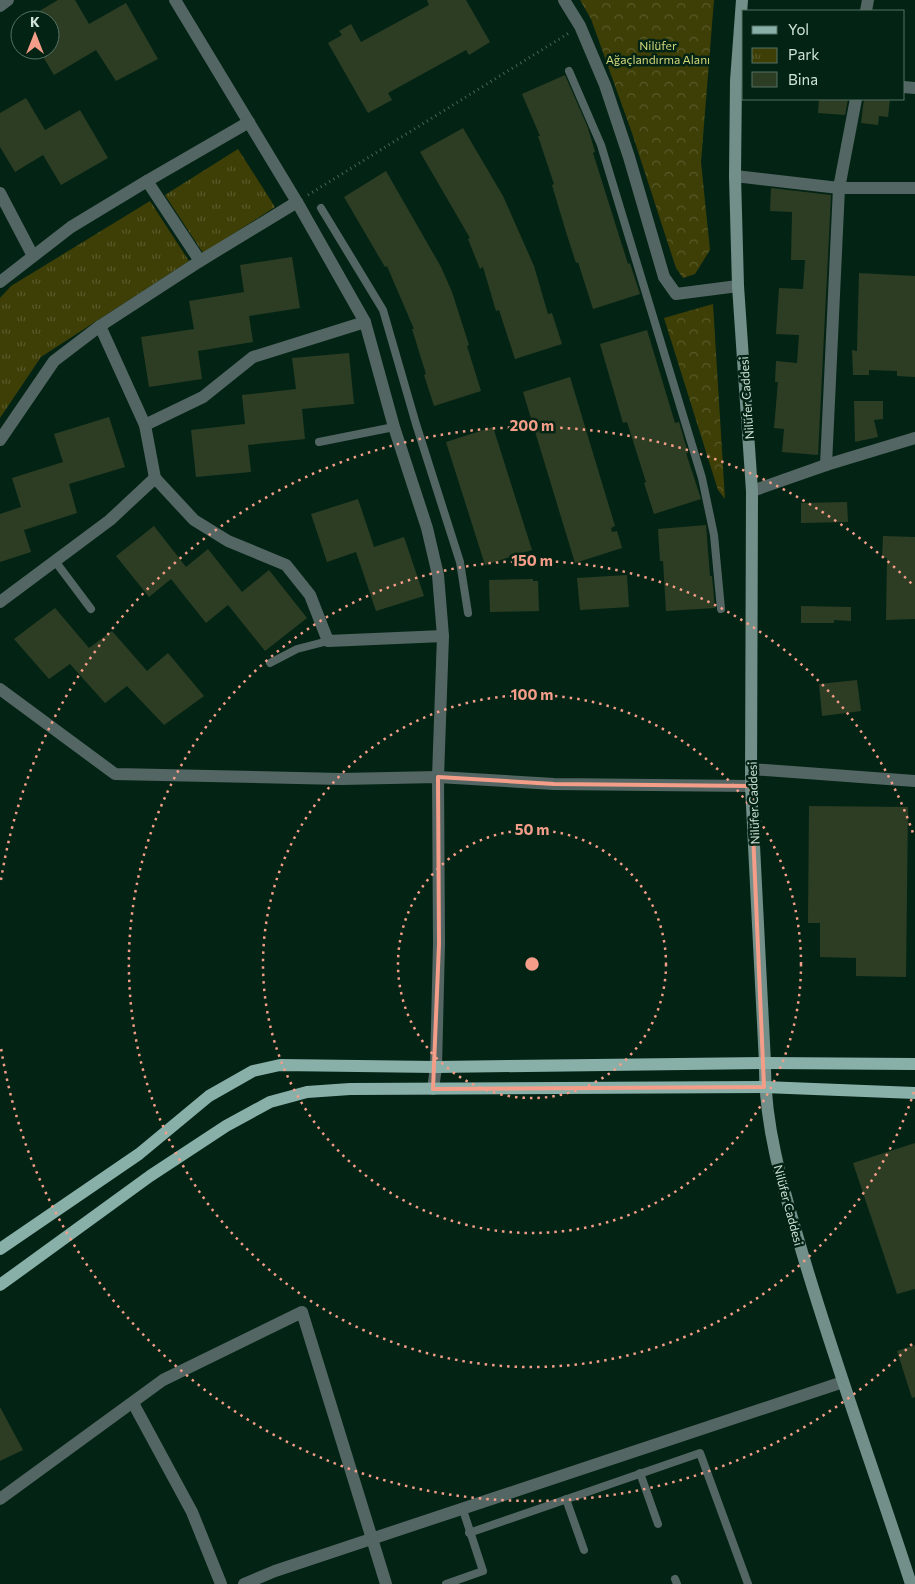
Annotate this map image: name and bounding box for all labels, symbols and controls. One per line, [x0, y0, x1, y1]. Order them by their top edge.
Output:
north arrow [10, 10, 60, 60]
legend [742, 10, 905, 100]
text: K [30, 13, 40, 30]
text: Yol [788, 20, 809, 38]
park label: Nilüfer Ağaçlandırma Alanı [606, 38, 710, 66]
text: Park [788, 45, 819, 63]
text: Bina [788, 70, 818, 88]
street label: Nilüfer Caddesi [736, 356, 756, 440]
text: 200 m [510, 416, 554, 434]
text: 150 m [511, 551, 553, 569]
text: 100 m [511, 685, 553, 703]
street label: Nilüfer Caddesi [745, 761, 761, 845]
text: 50 m [515, 820, 549, 838]
centre of rings [523, 955, 541, 973]
street label: Nilüfer Caddesi [771, 1163, 807, 1247]

